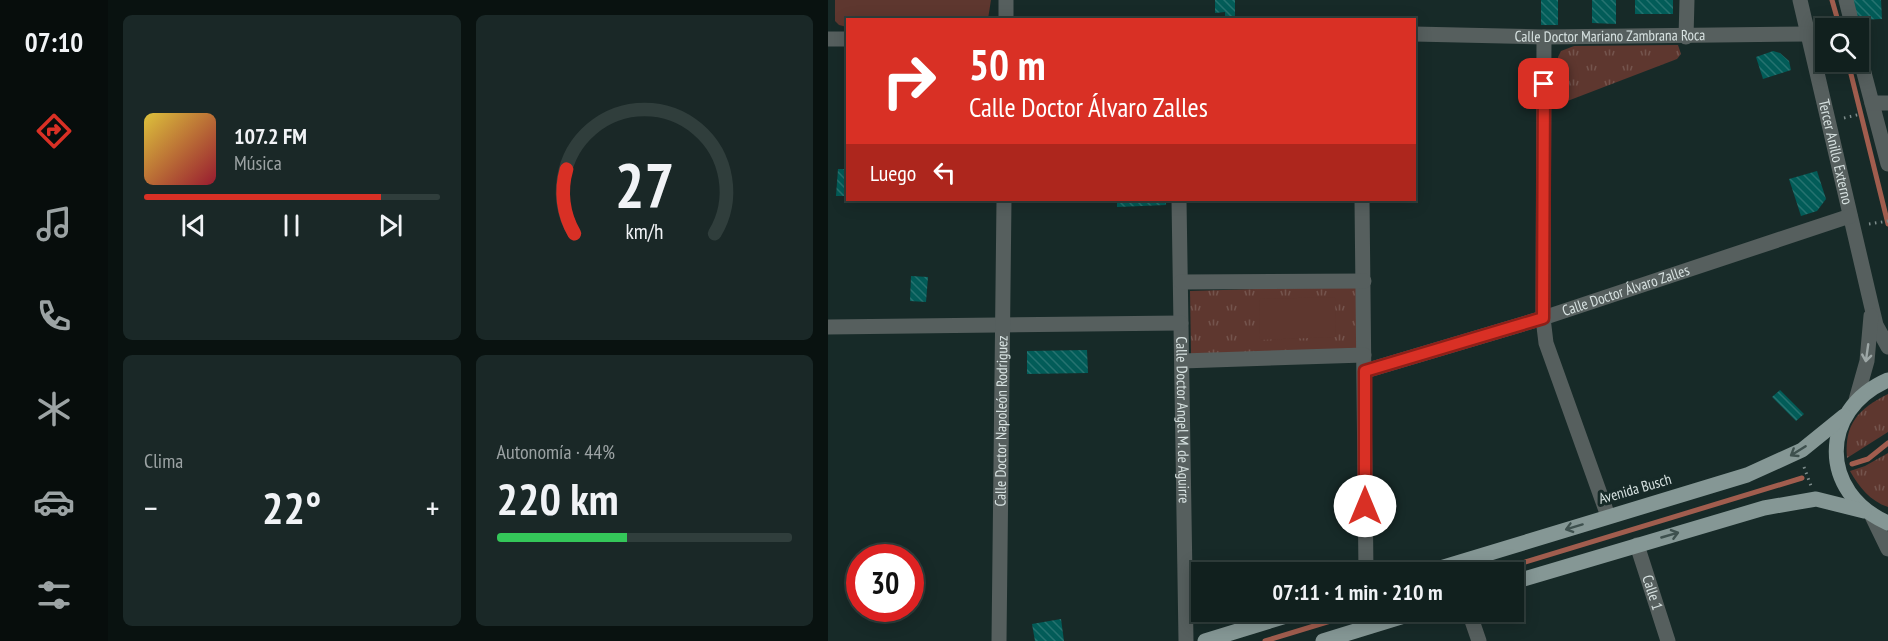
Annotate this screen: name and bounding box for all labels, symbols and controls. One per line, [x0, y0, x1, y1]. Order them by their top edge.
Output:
map controls [1815, 18, 1869, 72]
button: search [1815, 18, 1869, 72]
text: 07:10 [25, 25, 83, 59]
street label: Calle Doctor Mariano Zambrana Roca [1514, 25, 1705, 46]
text: 50 m [969, 37, 1046, 92]
icon: right [870, 42, 948, 120]
pin [1518, 58, 1569, 109]
icon: arrive [1527, 67, 1560, 100]
text: Calle Doctor Álvaro Zalles [969, 90, 1208, 124]
street label: Tercer Anillo Externo [1815, 97, 1857, 206]
icon: directions [33, 110, 75, 152]
text: 107.2 FM [234, 122, 307, 150]
text: 27 [614, 145, 674, 226]
text: Música [234, 150, 282, 176]
icon: left [928, 156, 961, 189]
text: Luego [870, 159, 916, 187]
icon: music [33, 203, 75, 245]
icon: previous [177, 209, 210, 242]
icon: pause [275, 209, 308, 242]
icon: next [374, 209, 407, 242]
text: km/h [625, 218, 663, 246]
street label: Calle Doctor Álvaro Zalles [1560, 260, 1692, 320]
icon: phone [33, 295, 75, 337]
street label: Calle Doctor Napoleón Rodriguez [991, 335, 1011, 507]
street label: Calle Doctor Angel M. de Aguirre [1172, 336, 1194, 504]
one-way arrow [1862, 343, 1873, 362]
icon: climate [33, 388, 75, 430]
text: Autonomía · 44% [497, 439, 615, 465]
one-way arrow [1790, 446, 1807, 458]
text: Clima [144, 448, 183, 474]
text: 220 km [497, 469, 619, 527]
street label: Avenida Busch [1596, 469, 1673, 508]
position arrow [1333, 474, 1397, 538]
text: 22° [262, 478, 321, 536]
icon: car [33, 481, 75, 523]
text: − [144, 486, 158, 529]
text: + [426, 486, 440, 529]
one-way arrow [1565, 522, 1584, 533]
one-way arrow [1660, 529, 1679, 540]
speed limit sign: 30 [846, 544, 924, 622]
street label: Calle 1 [1638, 572, 1667, 612]
icon: filters [33, 574, 75, 616]
text: 07:11 · 1 min · 210 m [1272, 578, 1443, 606]

